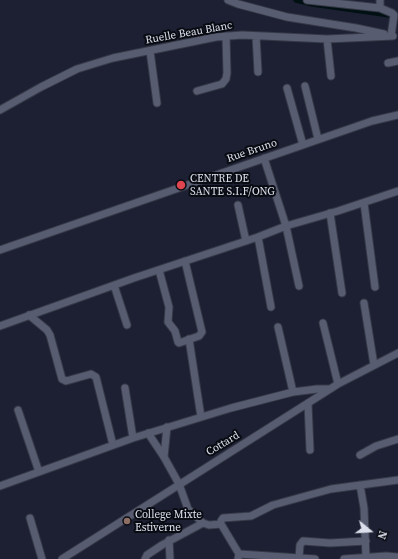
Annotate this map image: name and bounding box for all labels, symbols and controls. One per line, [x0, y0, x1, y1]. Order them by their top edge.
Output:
street label: Ruelle Beau Blanc [144, 19, 234, 47]
street label: Rue Bruno [225, 136, 279, 166]
place label: CENTRE DE SANTE S.I.F/ONG [190, 172, 275, 198]
marker: CENTRE DE SANTE S.I.F/ONG [175, 179, 187, 191]
street label: Cottard [204, 429, 242, 459]
place label: College Mixte Estiverne [135, 508, 202, 534]
north arrow [350, 511, 390, 551]
marker: College Mixte Estiverne [122, 516, 132, 526]
text: N [374, 529, 390, 541]

